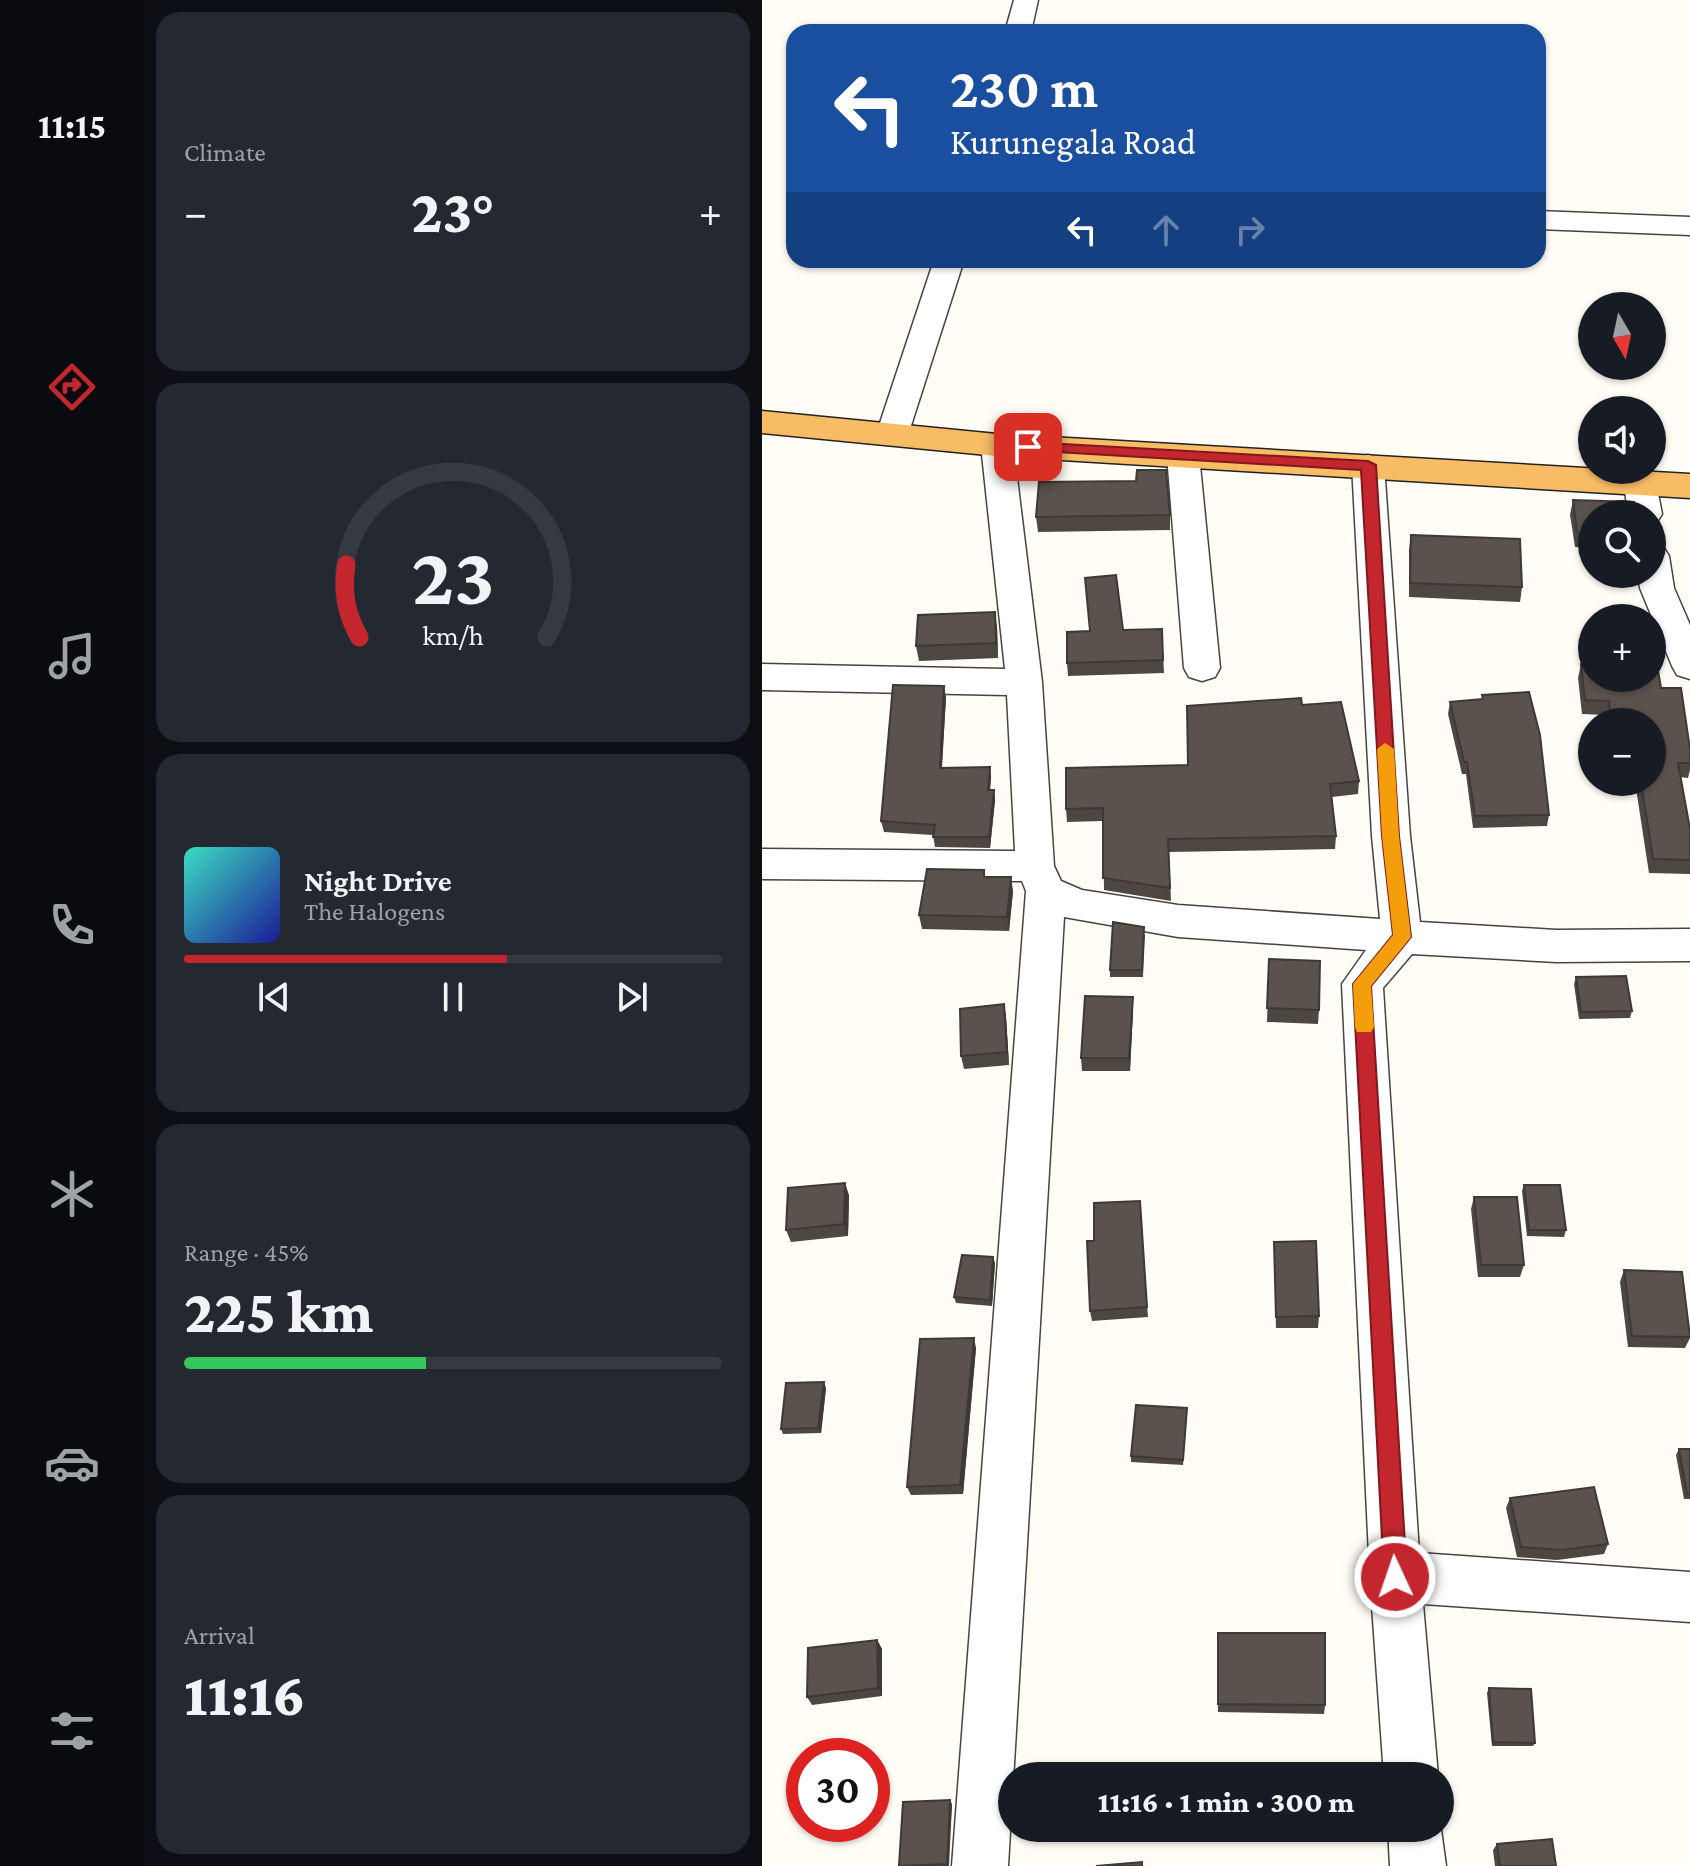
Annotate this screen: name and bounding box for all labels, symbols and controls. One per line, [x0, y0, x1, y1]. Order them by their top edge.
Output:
icon: left [818, 56, 922, 160]
text: 230 m [950, 57, 1098, 119]
text: 11:15 [38, 106, 106, 146]
text: Kurunegala Road [950, 122, 1196, 162]
text: Climate [184, 138, 266, 167]
text: 23° [411, 178, 495, 245]
text: − [184, 188, 207, 236]
text: + [699, 188, 722, 236]
icon: left [1060, 208, 1104, 252]
icon: ahead [1144, 208, 1188, 252]
icon: right [1228, 208, 1272, 252]
north arrow [1578, 292, 1666, 380]
map controls [1578, 292, 1666, 796]
icon: directions [44, 359, 100, 415]
button: sound [1578, 396, 1666, 484]
pin [994, 413, 1062, 481]
icon: arrive [1006, 425, 1050, 469]
button: search [1578, 500, 1666, 588]
text: 23 [411, 529, 495, 622]
button: + [1578, 604, 1666, 692]
text: km/h [422, 619, 484, 651]
icon: music [44, 628, 100, 684]
button: − [1578, 708, 1666, 796]
text: Night Drive [304, 864, 452, 897]
icon: phone [44, 897, 100, 953]
text: The Halogens [304, 897, 445, 926]
icon: previous [252, 975, 296, 1019]
icon: pause [431, 975, 475, 1019]
icon: next [610, 975, 654, 1019]
icon: climate [44, 1166, 100, 1222]
text: Range · 45% [184, 1238, 308, 1267]
text: 225 km [184, 1278, 373, 1345]
icon: car [44, 1435, 100, 1491]
position arrow [1353, 1535, 1437, 1619]
text: Arrival [184, 1621, 255, 1650]
text: 11:16 [184, 1661, 306, 1728]
icon: filters [44, 1703, 100, 1759]
speed limit sign: 30 [786, 1738, 890, 1842]
text: 11:16 · 1 min · 300 m [1098, 1785, 1354, 1818]

